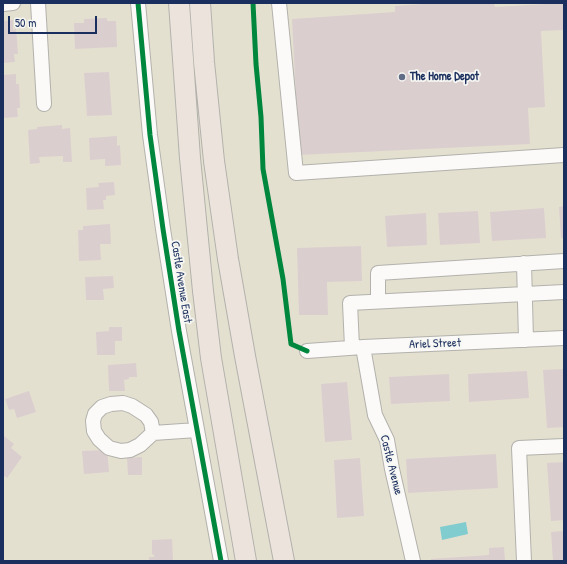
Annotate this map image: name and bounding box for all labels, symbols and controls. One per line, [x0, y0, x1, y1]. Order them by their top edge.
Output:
scale bar [10, 8, 99, 34]
text: 50 m [15, 14, 36, 31]
place label: The Home Depot [410, 70, 479, 84]
marker: The Home Depot [397, 72, 407, 82]
street label: Castle Avenue East [167, 240, 195, 324]
street label: Ariel Street [409, 336, 461, 352]
street label: Castle Avenue [377, 434, 405, 496]

